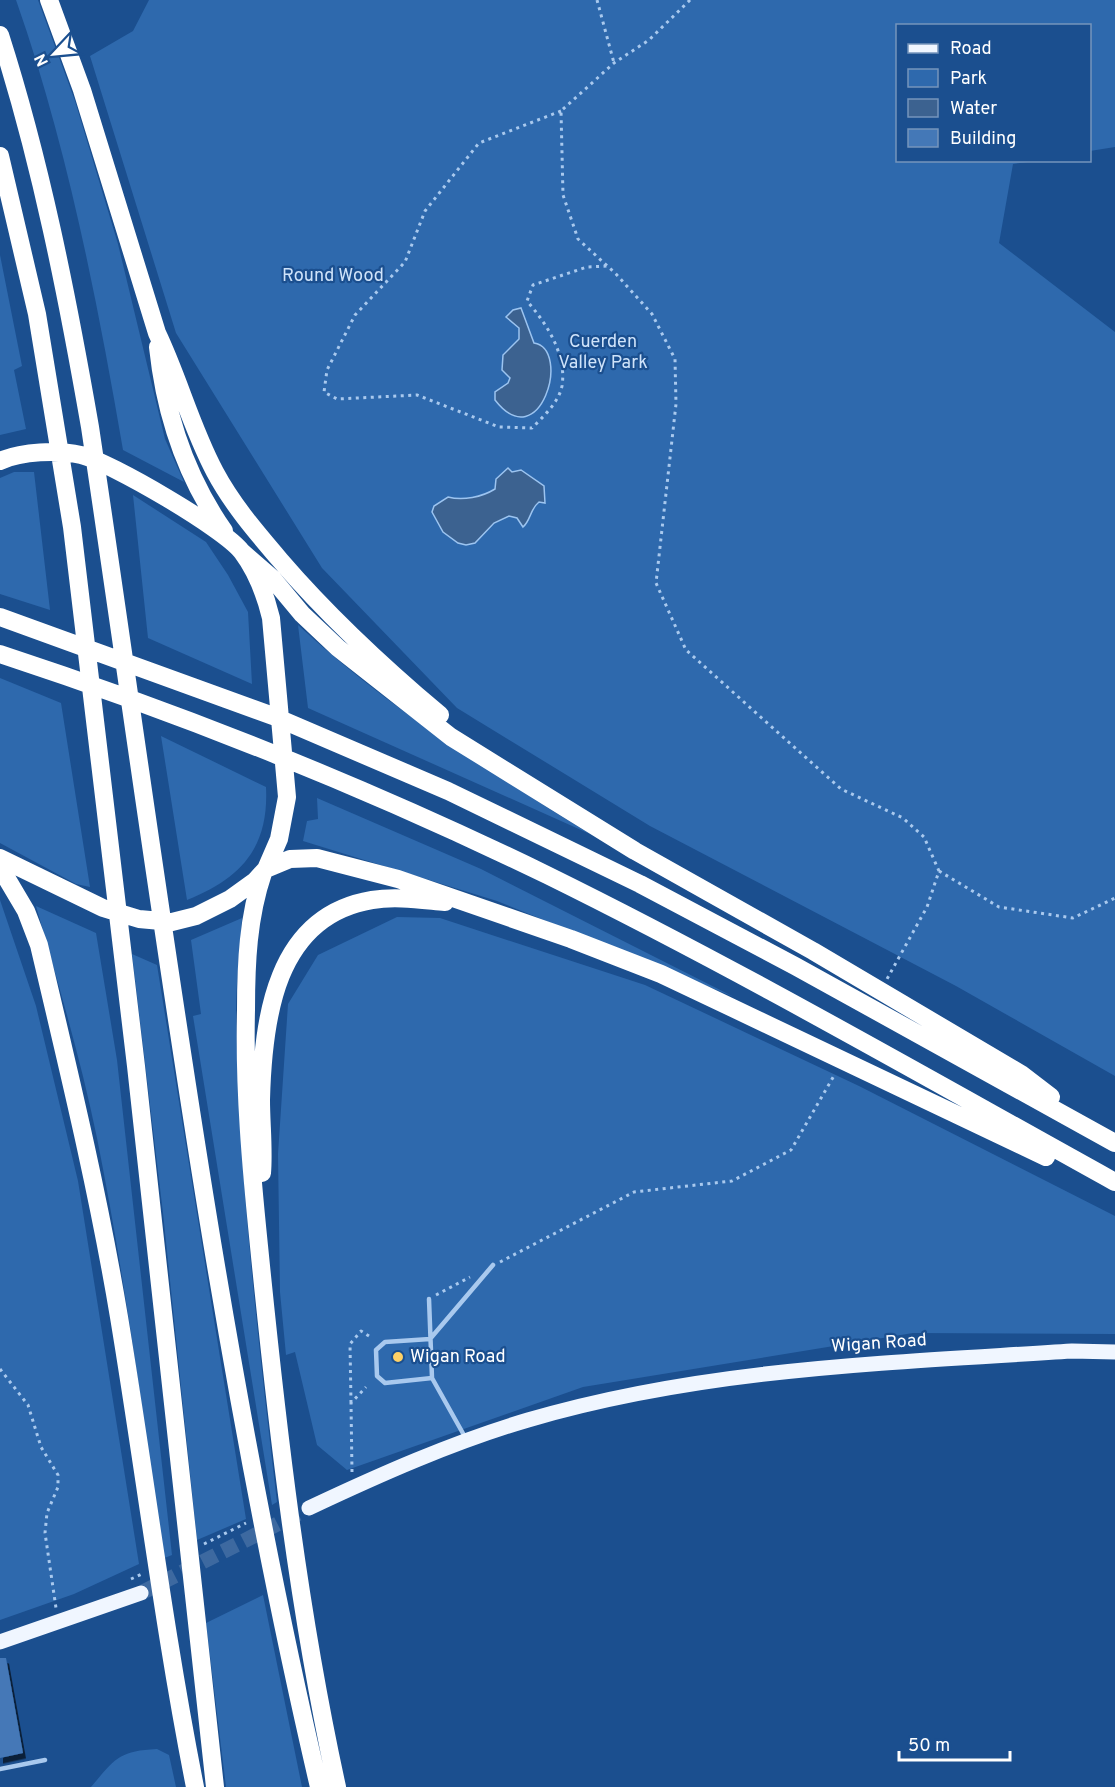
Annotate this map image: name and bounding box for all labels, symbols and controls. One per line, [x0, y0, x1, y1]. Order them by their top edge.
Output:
north arrow [24, 24, 84, 84]
legend [896, 24, 1091, 162]
text: Road [950, 38, 992, 61]
text: N [31, 50, 54, 69]
text: Park [950, 68, 987, 91]
text: Water [950, 98, 997, 121]
text: Building [950, 128, 1016, 151]
park label: Round Wood [282, 265, 384, 288]
park label: Cuerden Valley Park [558, 331, 648, 375]
street label: Wigan Road [830, 1329, 928, 1359]
place label: Wigan Road [410, 1346, 506, 1369]
marker: Wigan Road [391, 1350, 405, 1364]
scale bar [899, 1724, 1010, 1762]
text: 50 m [908, 1735, 950, 1758]

